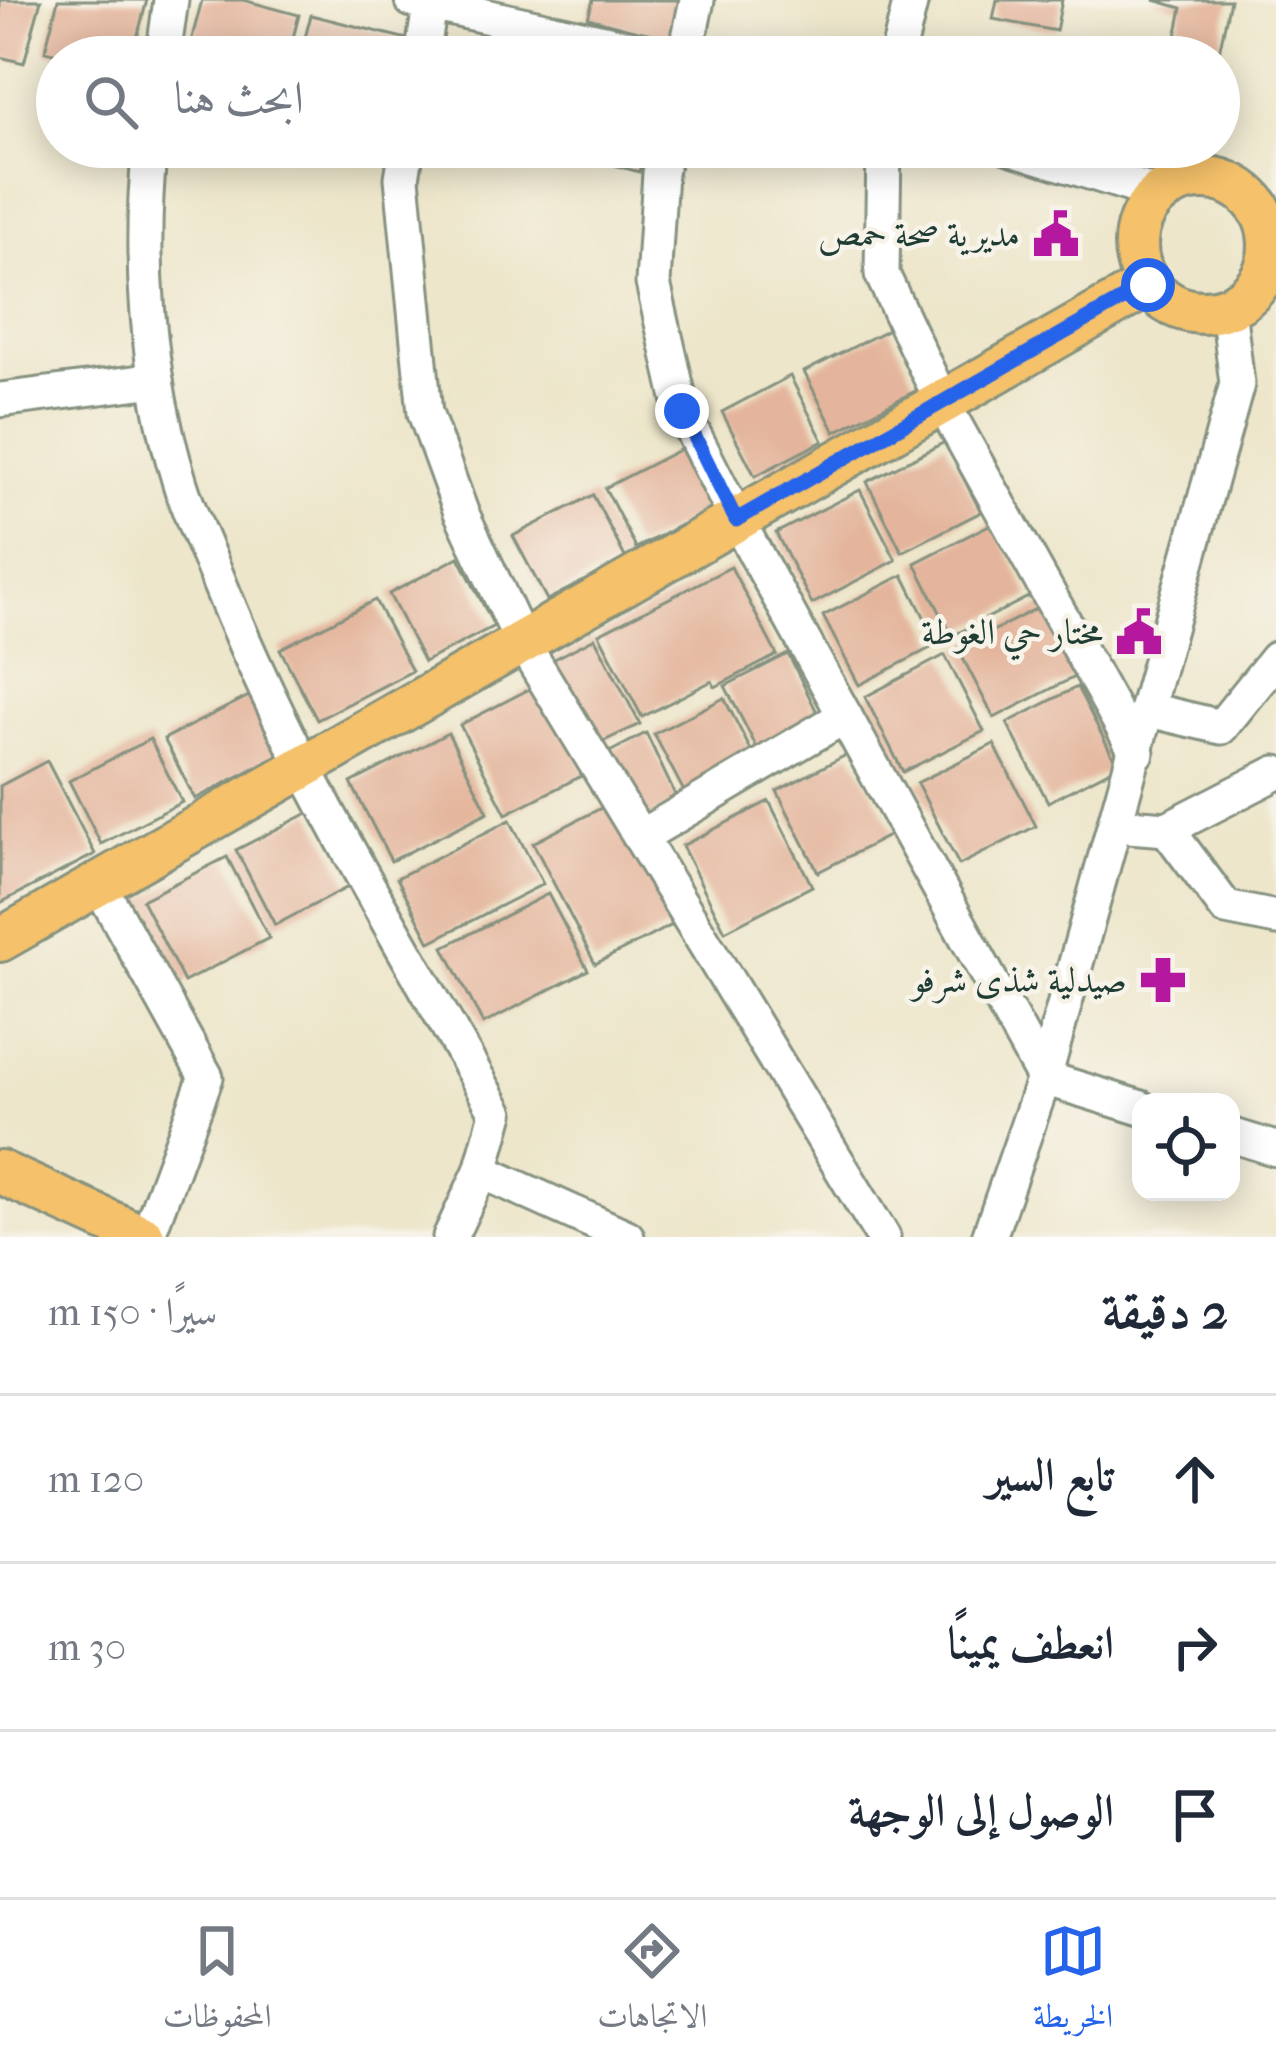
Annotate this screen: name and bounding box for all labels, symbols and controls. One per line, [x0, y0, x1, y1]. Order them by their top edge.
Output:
search box [36, 36, 1240, 168]
icon: search [78, 69, 144, 135]
text: ابحث هنا [174, 72, 304, 125]
public building icon: مديرية صحة حمص [1031, 209, 1081, 259]
place label: مديرية صحة حمص [818, 213, 1020, 257]
route start [1121, 258, 1175, 312]
route end [655, 384, 709, 438]
public building icon: مختار حي الغوطة [1114, 607, 1164, 657]
place label: مختار حي الغوطة [921, 611, 1103, 661]
pharmacy icon: صيدلية شذى شرفو [1138, 955, 1188, 1005]
place label: صيدلية شذى شرفو [909, 959, 1127, 1004]
map controls [1132, 1093, 1240, 1201]
button: locate [1132, 1093, 1240, 1201]
text: 2 دقيقة [1102, 1281, 1228, 1341]
text: سيرًا · 150 m [48, 1289, 217, 1335]
icon: ahead [1162, 1446, 1228, 1512]
text: تابع السير [987, 1449, 1114, 1502]
text: 120 m [48, 1456, 144, 1502]
icon: right [1162, 1614, 1228, 1680]
text: انعطف يمينًا [948, 1617, 1114, 1670]
text: 30 m [48, 1624, 126, 1670]
icon: arrive [1162, 1782, 1228, 1848]
text: الوصول إلى الوجهة [848, 1785, 1114, 1838]
tab: المحفوظات [163, 1918, 272, 2048]
tab: الاتجاهات [597, 1918, 707, 2048]
tab: الخريطة [1033, 1918, 1113, 2048]

